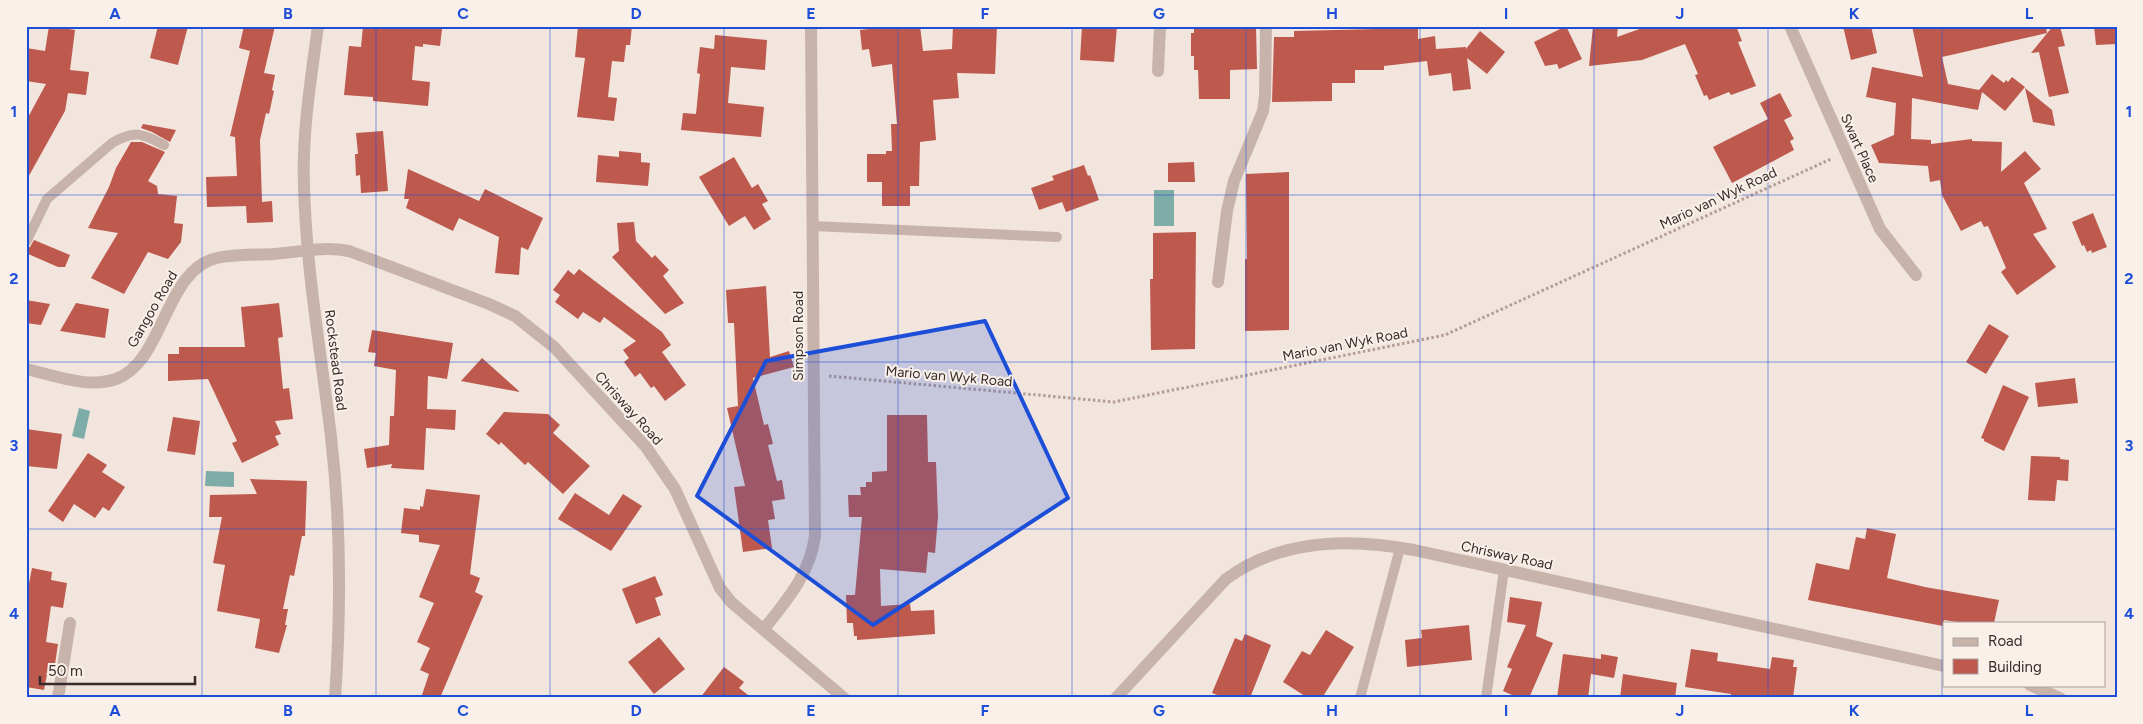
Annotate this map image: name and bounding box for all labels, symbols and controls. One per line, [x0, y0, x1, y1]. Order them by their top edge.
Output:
text: A [109, 4, 121, 23]
text: B [283, 4, 293, 23]
text: C [457, 4, 469, 23]
text: D [630, 4, 642, 23]
text: E [806, 4, 816, 23]
text: F [981, 4, 990, 23]
text: G [1153, 4, 1165, 23]
text: H [1326, 4, 1338, 23]
text: I [1504, 4, 1508, 23]
text: J [1676, 4, 1684, 23]
text: K [1849, 4, 1860, 23]
text: L [2025, 4, 2034, 23]
text: 1 [11, 102, 17, 121]
text: 1 [2126, 102, 2132, 121]
street label: Swart Place [1837, 111, 1882, 186]
street label: Mario van Wyk Road [1657, 164, 1780, 233]
street label: Gangoo Road [124, 268, 181, 351]
text: 2 [9, 269, 19, 288]
text: 2 [2124, 269, 2134, 288]
street label: Simpson Road [790, 291, 807, 381]
street label: Rockstead Road [321, 309, 350, 412]
street label: Mario van Wyk Road [1281, 324, 1409, 365]
street label: Mario van Wyk Road [885, 362, 1013, 391]
street label: Chrisway Road [591, 368, 666, 449]
text: 3 [10, 436, 19, 455]
text: 3 [2125, 436, 2134, 455]
street label: Chrisway Road [1459, 537, 1554, 574]
text: 4 [9, 604, 19, 623]
text: 4 [2124, 604, 2134, 623]
legend [1943, 622, 2106, 686]
text: Road [1988, 632, 2023, 650]
scale bar [40, 654, 195, 686]
text: Building [1988, 658, 2042, 676]
text: 50 m [48, 662, 83, 680]
text: A [109, 701, 121, 720]
text: B [283, 701, 293, 720]
text: C [457, 701, 469, 720]
text: D [630, 701, 642, 720]
text: E [806, 701, 816, 720]
text: F [981, 701, 990, 720]
text: G [1153, 701, 1165, 720]
text: H [1326, 701, 1338, 720]
text: I [1504, 701, 1508, 720]
text: J [1676, 701, 1684, 720]
text: K [1849, 701, 1860, 720]
text: L [2025, 701, 2034, 720]

